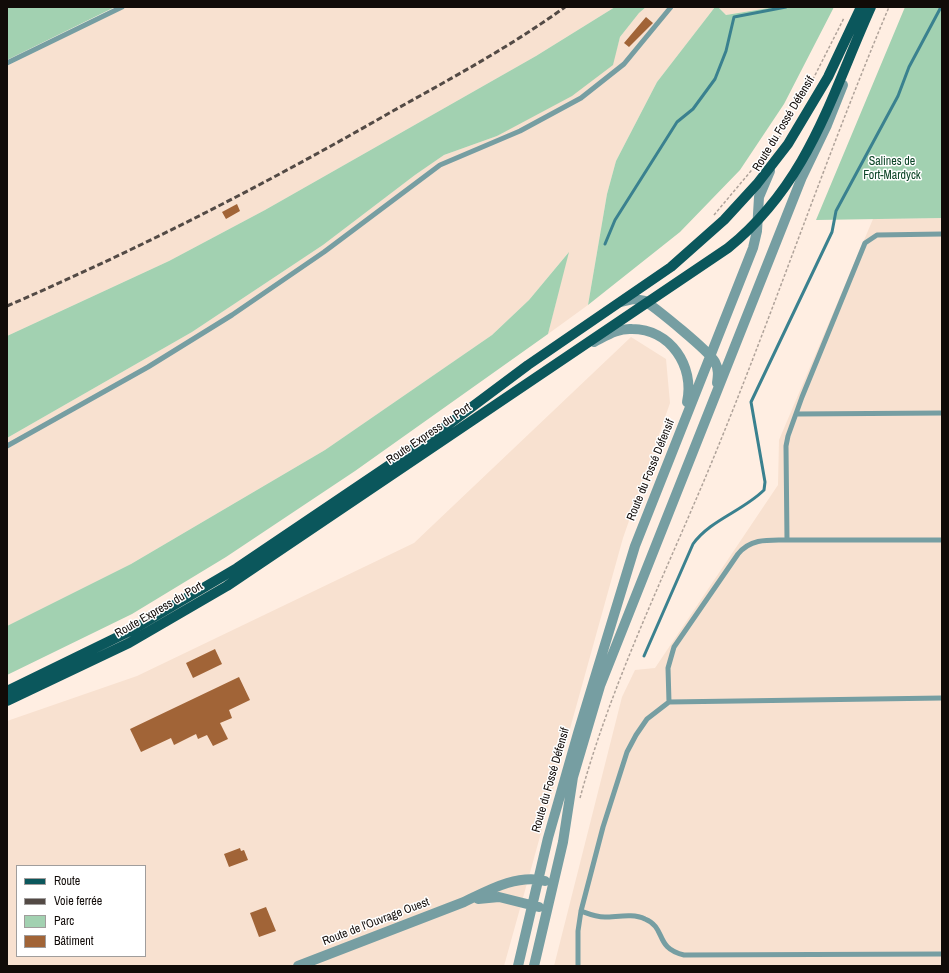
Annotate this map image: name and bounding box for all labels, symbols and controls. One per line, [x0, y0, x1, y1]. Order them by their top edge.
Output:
street label: Route du Fossé Défensif [750, 74, 818, 174]
park label: Salines de Fort-Mardyck [863, 155, 921, 183]
street label: Route Express du Port [384, 400, 474, 468]
street label: Route du Fossé Défensif [624, 417, 678, 523]
street label: Route Express du Port [113, 579, 205, 641]
street label: Route du Fossé Défensif [529, 726, 573, 834]
legend [16, 865, 146, 957]
text: Route [54, 873, 80, 889]
text: Voie ferrée [54, 893, 102, 909]
street label: Route de l'Ouvrage Ouest [320, 895, 432, 949]
text: Parc [54, 913, 74, 929]
text: Bâtiment [54, 933, 93, 949]

